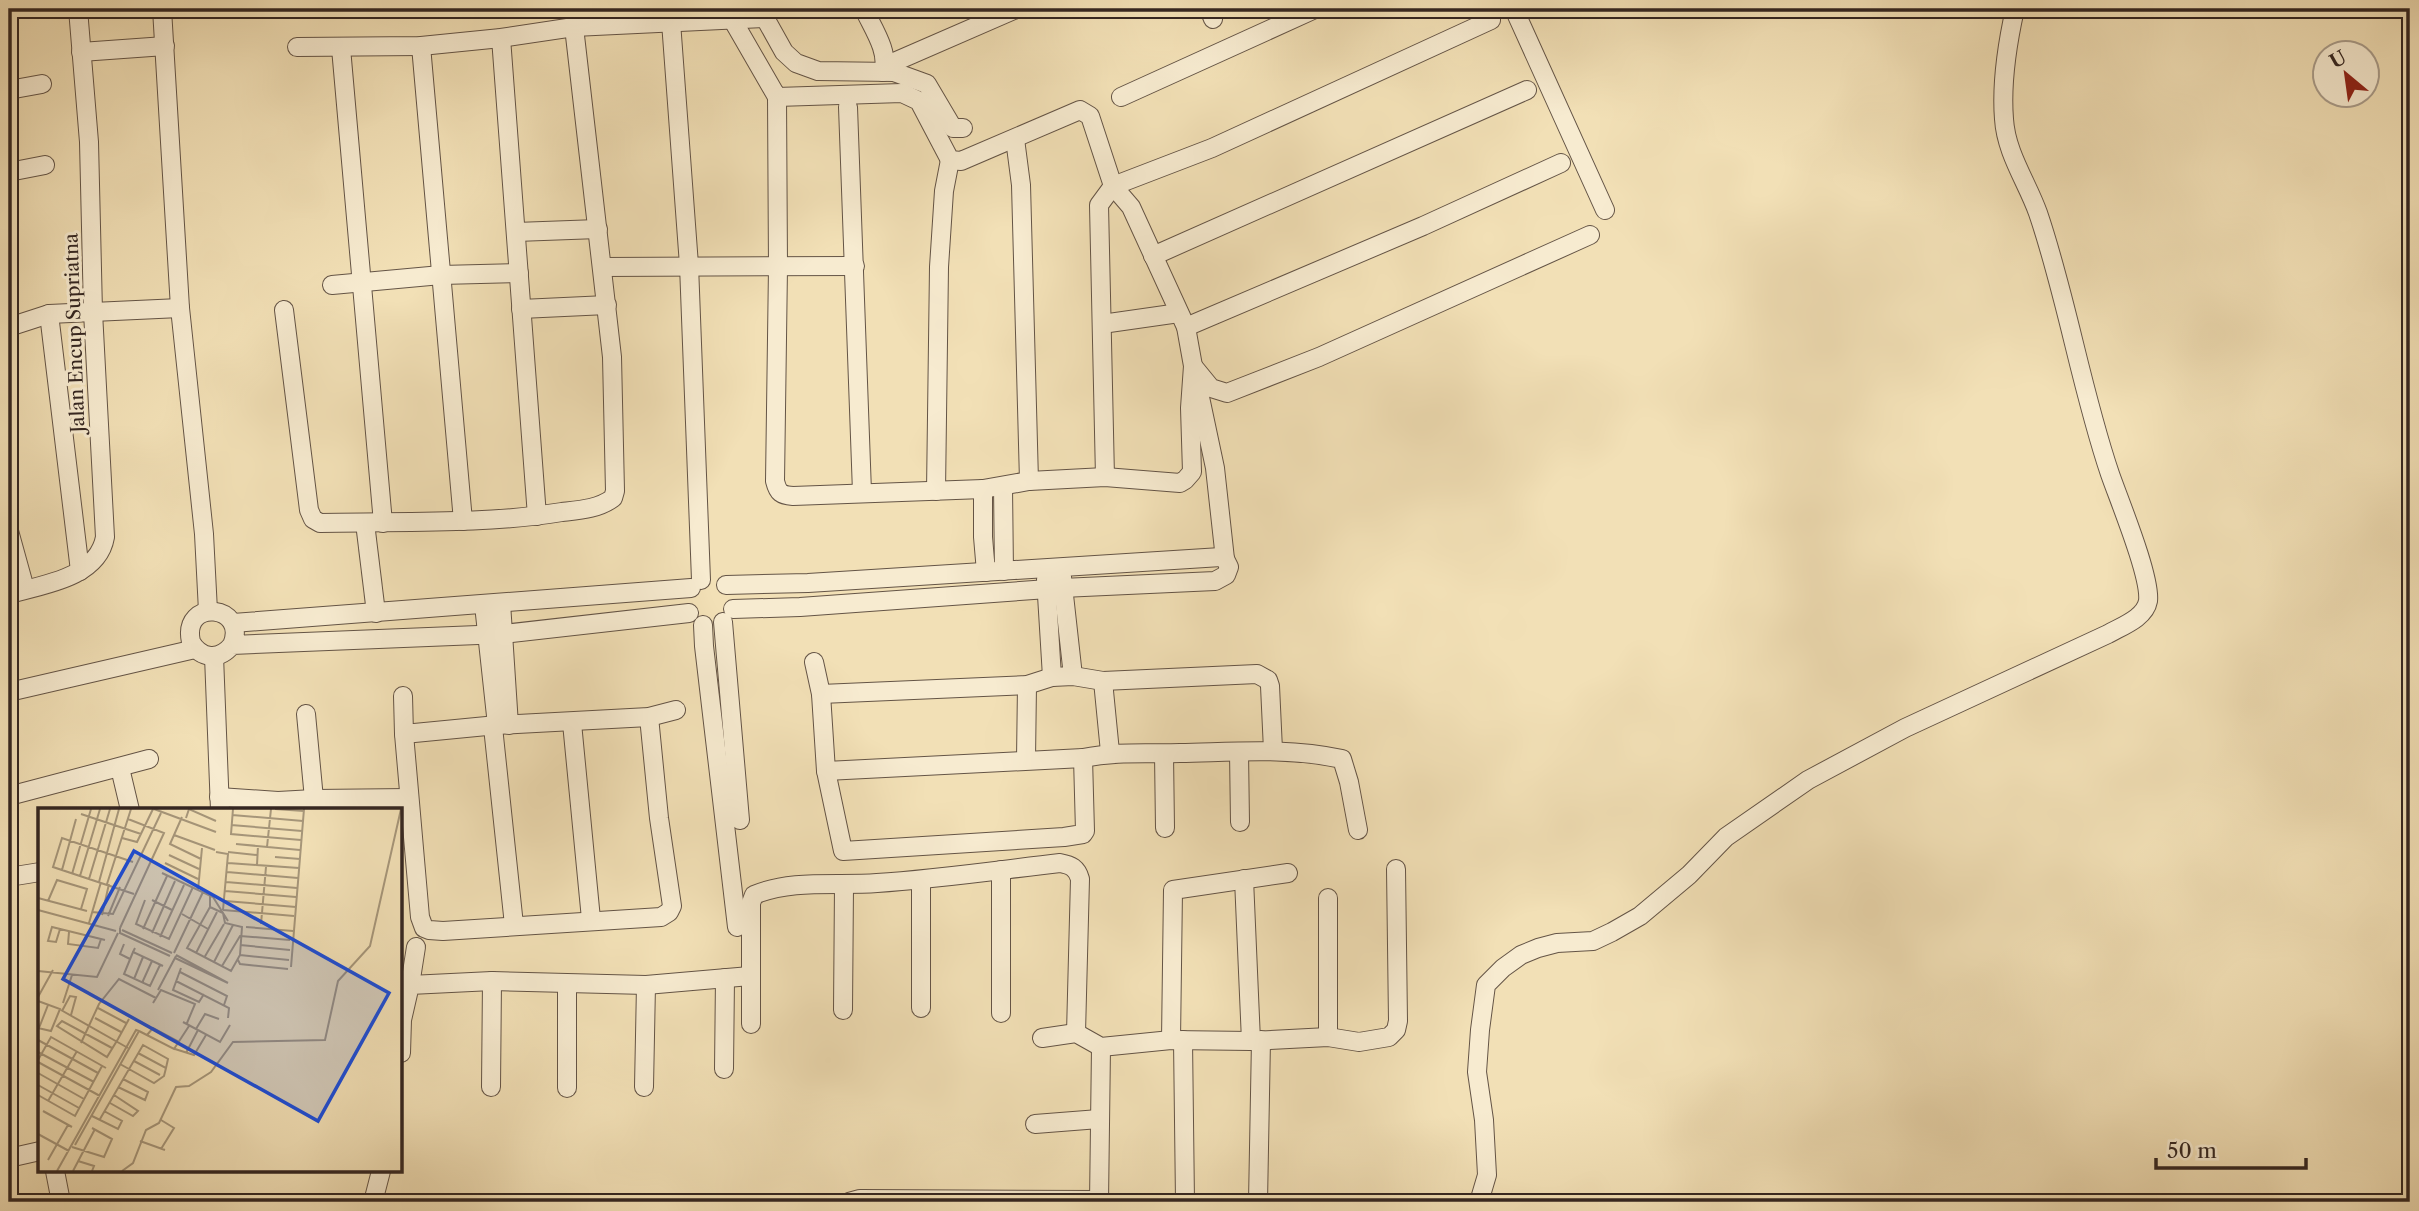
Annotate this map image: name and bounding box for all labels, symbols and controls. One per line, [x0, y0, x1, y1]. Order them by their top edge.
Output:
north arrow [2310, 38, 2380, 108]
text: U [2326, 45, 2351, 73]
street label: Jalan Encup Supriatna [60, 233, 90, 436]
inset map [38, 808, 402, 1172]
scale bar [2156, 1127, 2307, 1171]
text: 50 m [2167, 1138, 2217, 1163]

